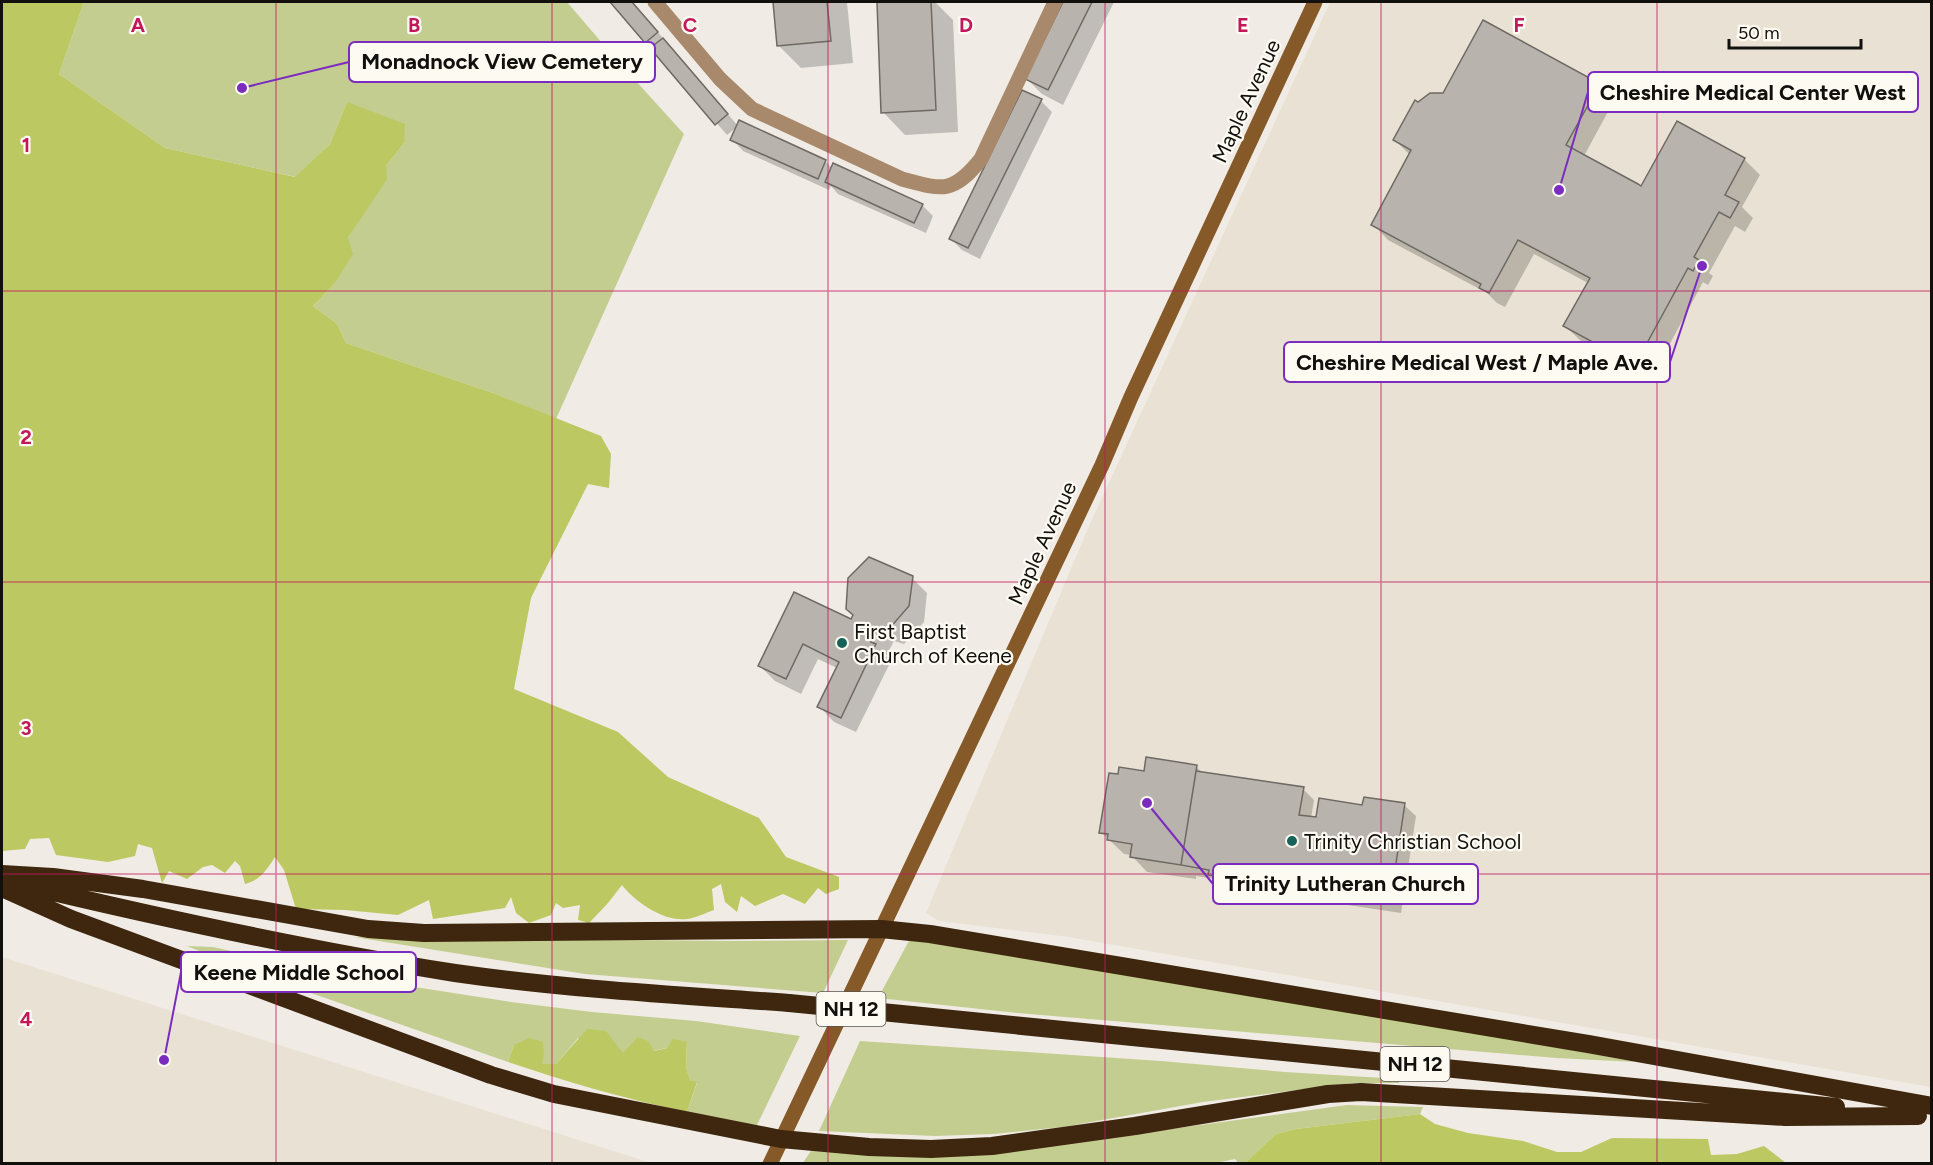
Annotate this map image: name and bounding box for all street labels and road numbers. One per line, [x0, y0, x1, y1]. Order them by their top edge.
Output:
street label: Maple Avenue [1207, 35, 1285, 167]
street label: Maple Avenue [1003, 477, 1081, 609]
road number: NH 12 [816, 992, 886, 1026]
road number: NH 12 [1380, 1047, 1450, 1081]

